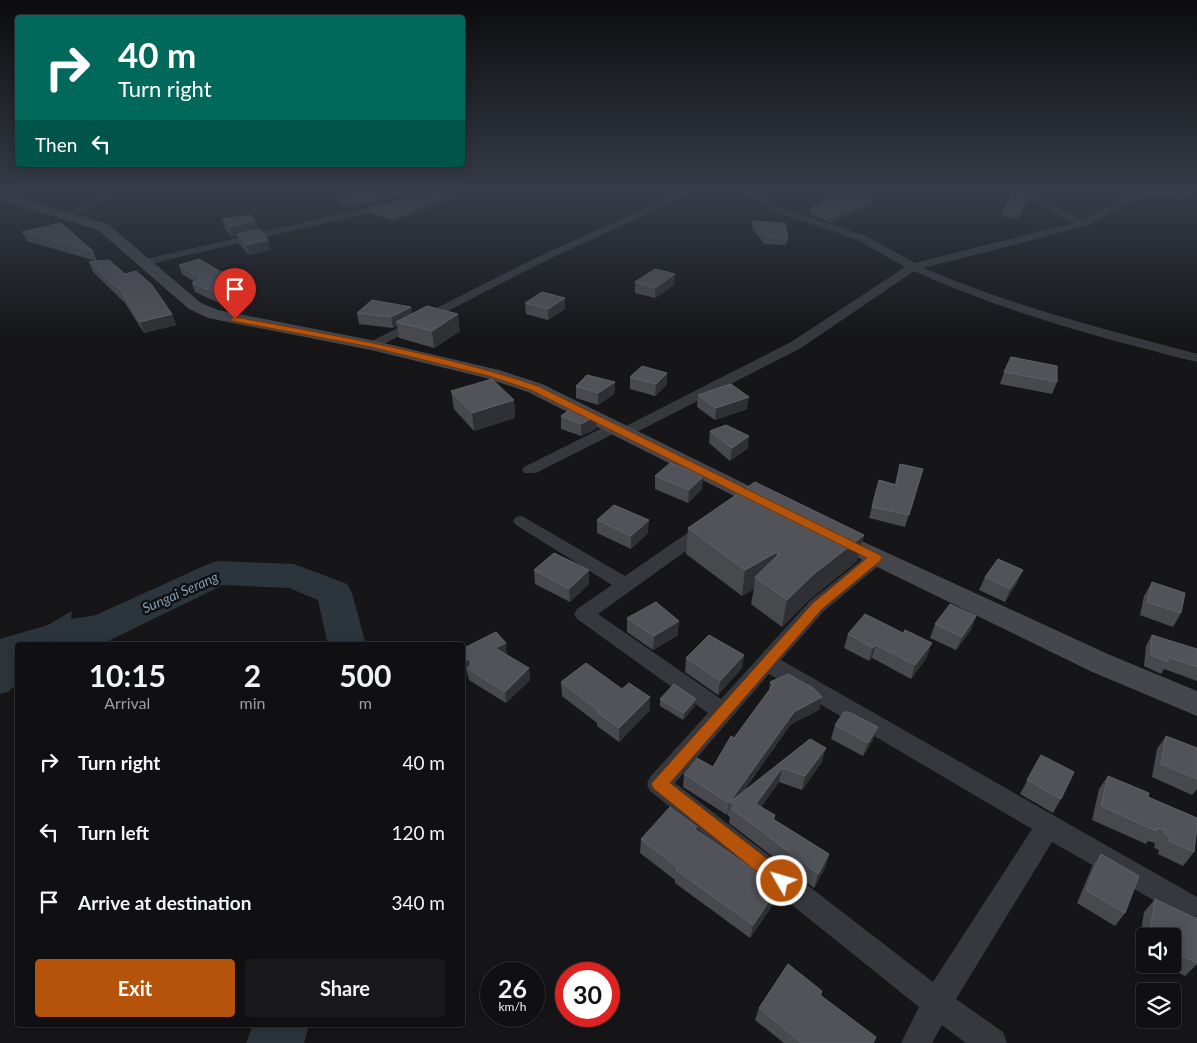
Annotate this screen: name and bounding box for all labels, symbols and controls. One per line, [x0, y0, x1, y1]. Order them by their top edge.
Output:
text: 40 m [118, 33, 196, 75]
icon: right [35, 35, 100, 100]
text: Turn right [118, 75, 212, 102]
icon: left [87, 130, 115, 158]
text: Then [35, 133, 77, 156]
pin [214, 268, 256, 319]
icon: arrive [221, 275, 249, 303]
water label: Sungai Serang [139, 568, 221, 616]
text: 10:15 [89, 657, 166, 693]
text: 2 [244, 657, 261, 693]
text: 500 [339, 657, 391, 693]
text: Arrival [104, 693, 150, 712]
text: min [240, 693, 266, 712]
text: m [359, 693, 372, 712]
icon: right [35, 748, 63, 776]
text: Turn right [78, 751, 160, 774]
text: 40 m [402, 751, 445, 774]
icon: left [35, 818, 63, 846]
text: Turn left [78, 821, 149, 844]
text: 120 m [391, 821, 445, 844]
position arrow [755, 854, 807, 906]
icon: arrive [35, 888, 63, 916]
text: Arrive at destination [78, 891, 251, 914]
text: 340 m [391, 891, 445, 914]
map controls [1136, 928, 1181, 1028]
button: sound [1136, 928, 1181, 973]
button: Exit [35, 959, 235, 1017]
button: Share [245, 959, 445, 1017]
speed limit sign: 30 [555, 962, 620, 1027]
text: 26 [498, 973, 527, 1003]
button: layers [1136, 983, 1181, 1028]
text: km/h [498, 999, 527, 1014]

